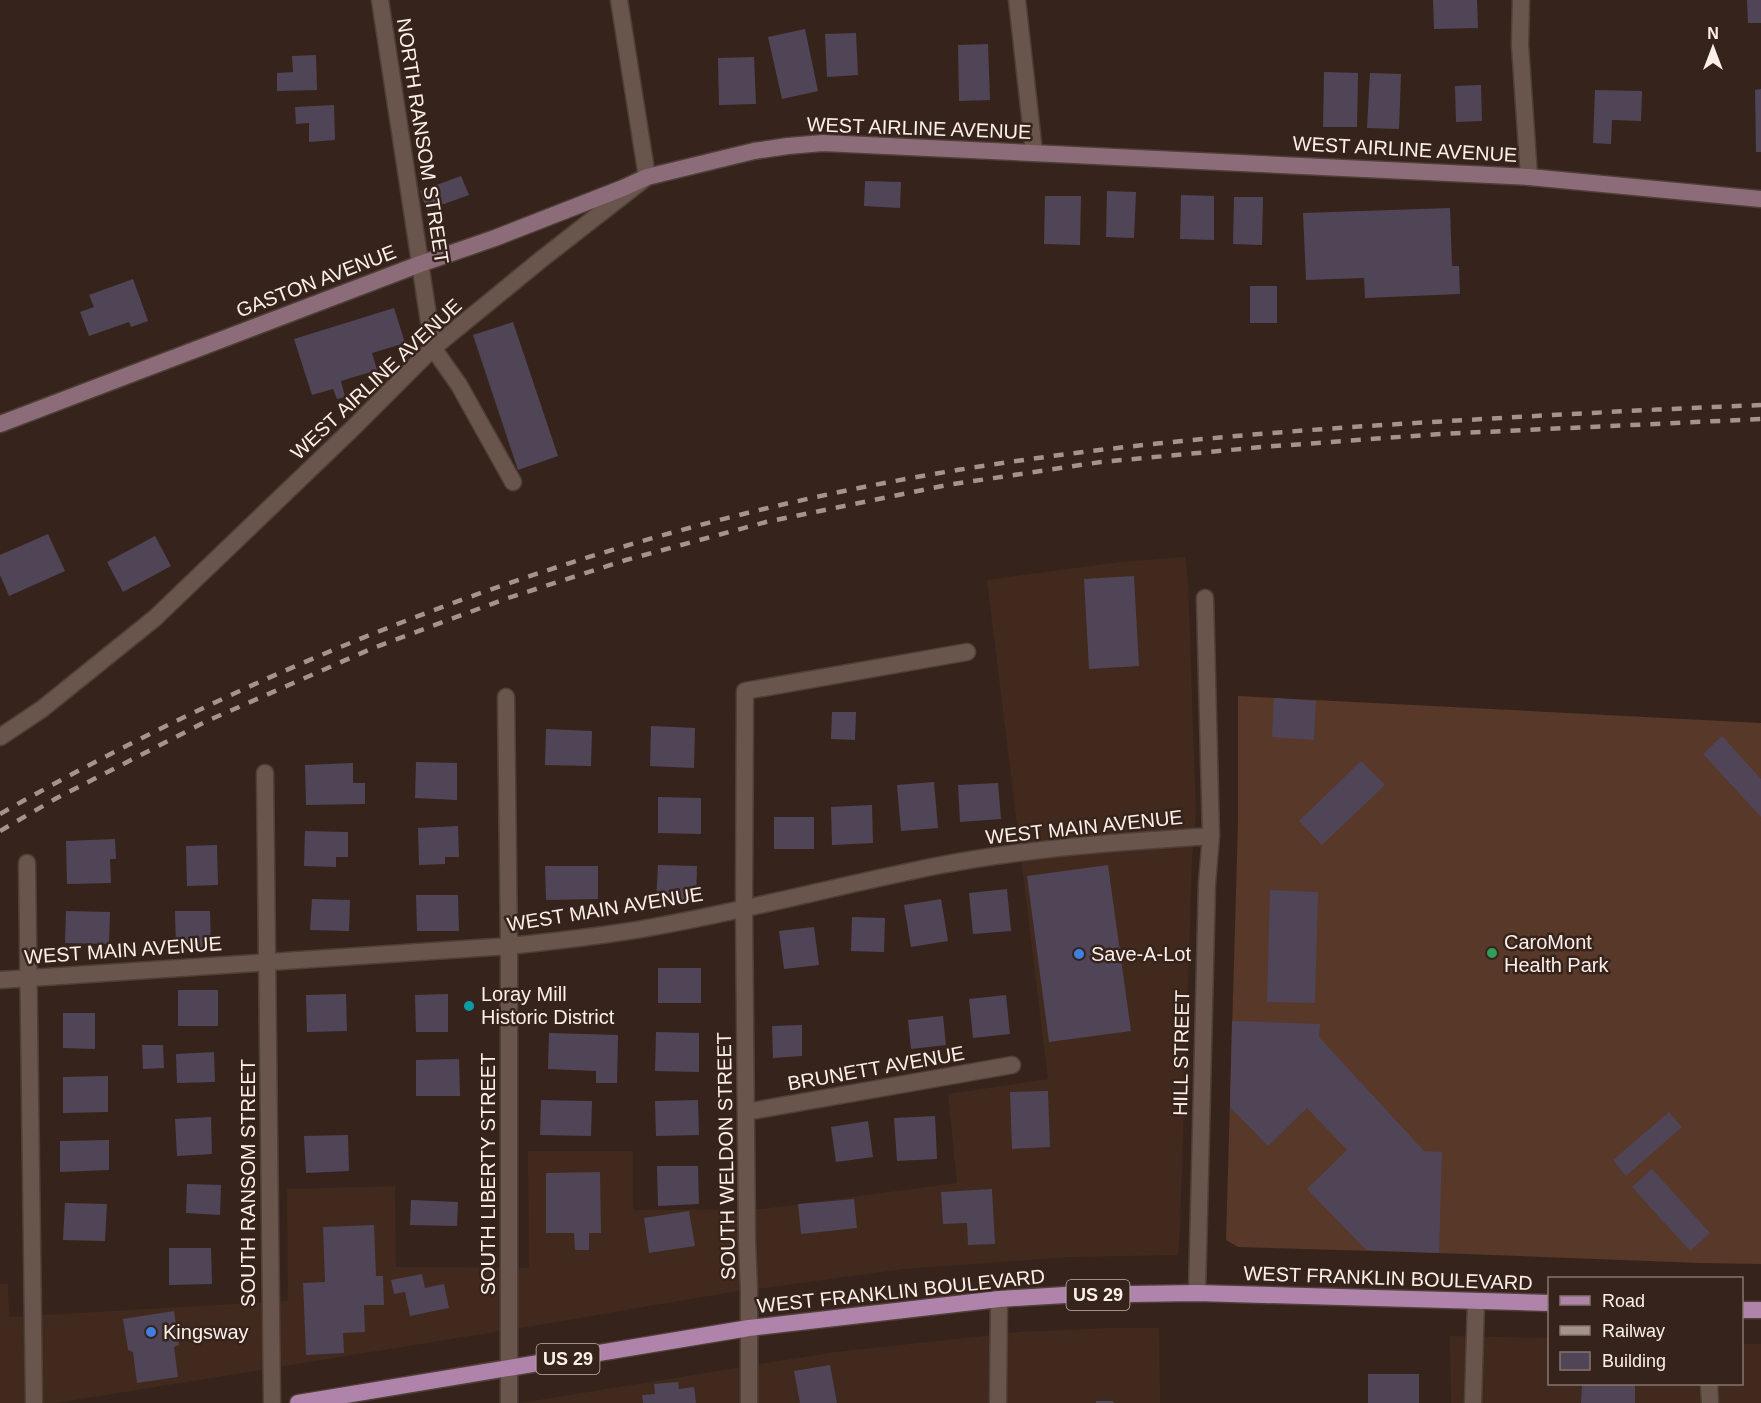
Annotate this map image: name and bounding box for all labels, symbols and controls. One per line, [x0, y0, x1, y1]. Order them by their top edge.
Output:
street label: NORTH RANSOM STREET [393, 17, 453, 265]
north arrow [1683, 18, 1743, 78]
text: N [1707, 25, 1719, 42]
street label: WEST AIRLINE AVENUE [806, 113, 1032, 143]
street label: WEST AIRLINE AVENUE [1292, 132, 1518, 166]
street label: GASTON AVENUE [233, 240, 399, 322]
street label: WEST AIRLINE AVENUE [286, 294, 466, 464]
street label: WEST MAIN AVENUE [984, 806, 1184, 848]
street label: WEST MAIN AVENUE [505, 883, 705, 935]
place label: CaroMont Health Park [1504, 931, 1609, 976]
street label: WEST MAIN AVENUE [23, 932, 223, 968]
place label: Save-A-Lot [1091, 943, 1191, 965]
marker: CaroMont Health Park [1485, 946, 1499, 960]
marker: Save-A-Lot [1072, 947, 1086, 961]
place label: Loray Mill Historic District [481, 983, 615, 1028]
street label: HILL STREET [1169, 990, 1193, 1116]
marker: Loray Mill Historic District [462, 999, 476, 1013]
street label: SOUTH WELDON STREET [713, 1032, 739, 1280]
street label: BRUNETT AVENUE [786, 1042, 966, 1094]
street label: SOUTH LIBERTY STREET [477, 1053, 499, 1295]
street label: SOUTH RANSOM STREET [237, 1059, 259, 1307]
street label: WEST FRANKLIN BOULEVARD [1243, 1262, 1533, 1294]
street label: WEST FRANKLIN BOULEVARD [756, 1265, 1046, 1317]
legend [1548, 1277, 1743, 1385]
road number: US 29 [1066, 1280, 1130, 1310]
text: Road [1602, 1291, 1645, 1311]
place label: Kingsway [163, 1321, 249, 1343]
text: Railway [1602, 1321, 1665, 1341]
marker: Kingsway [144, 1325, 158, 1339]
road number: US 29 [536, 1344, 600, 1374]
text: Building [1602, 1351, 1666, 1371]

